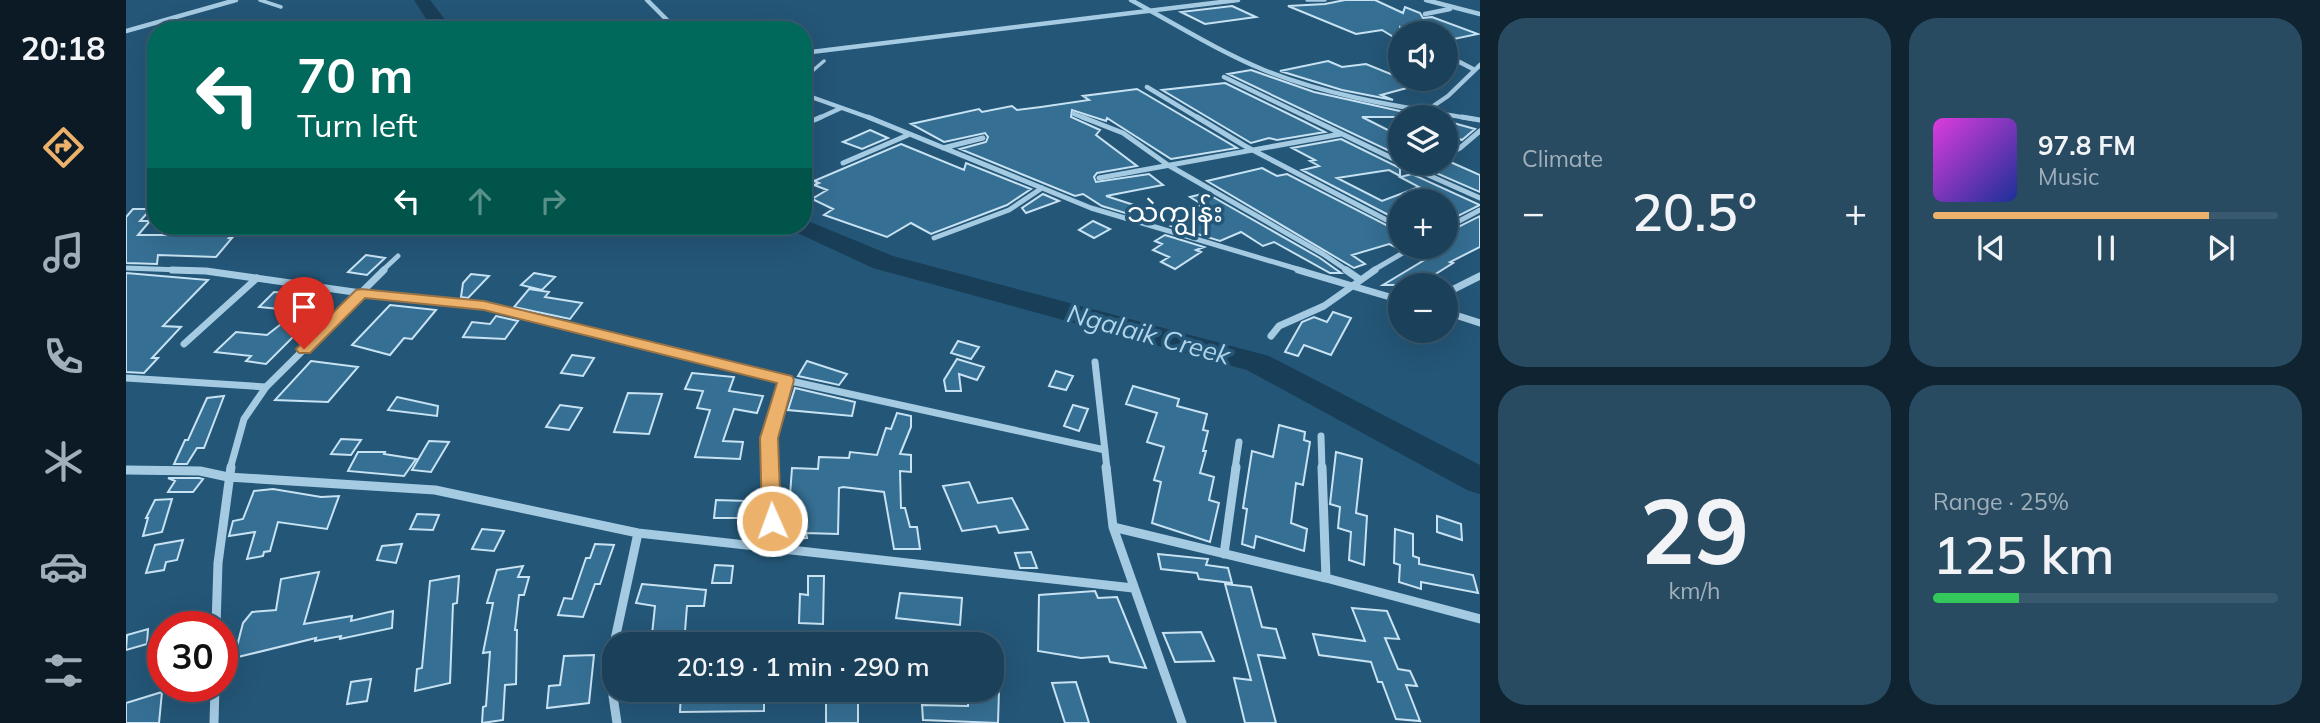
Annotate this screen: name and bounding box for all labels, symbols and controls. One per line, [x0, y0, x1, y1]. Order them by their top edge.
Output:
map controls [1388, 21, 1458, 343]
button: sound [1388, 21, 1458, 91]
text: 20:18 [21, 28, 105, 68]
text: 70 m [297, 44, 413, 105]
icon: left [182, 49, 273, 140]
text: Turn left [297, 105, 417, 145]
button: layers [1388, 105, 1458, 175]
icon: directions [39, 123, 88, 172]
text: 97.8 FM [2038, 129, 2136, 162]
text: Climate [1522, 144, 1603, 173]
text: Music [2038, 162, 2099, 191]
text: 20.5° [1632, 179, 1757, 244]
icon: left [388, 182, 426, 220]
icon: ahead [461, 182, 499, 220]
icon: right [534, 182, 572, 220]
text: − [1522, 188, 1545, 236]
text: + [1844, 188, 1867, 236]
button: + [1388, 189, 1458, 259]
district label: သဲကျွန်း [1127, 194, 1223, 237]
icon: music [39, 228, 88, 277]
icon: previous [1972, 229, 2010, 267]
icon: pause [2087, 229, 2125, 267]
icon: next [2202, 229, 2240, 267]
button: − [1388, 273, 1458, 343]
pin [274, 277, 334, 349]
icon: arrive [285, 288, 323, 326]
water label: Ngalaik Creek [1064, 296, 1235, 372]
icon: phone [39, 332, 88, 381]
icon: climate [39, 437, 88, 486]
text: 29 [1640, 473, 1749, 587]
position arrow [735, 484, 809, 558]
text: Range · 25% [1933, 487, 2069, 516]
text: 125 km [1933, 522, 2114, 587]
icon: car [39, 542, 88, 591]
text: km/h [1668, 576, 1721, 605]
speed limit sign: 30 [147, 611, 238, 702]
icon: filters [39, 646, 88, 695]
text: 20:19 · 1 min · 290 m [676, 650, 930, 683]

